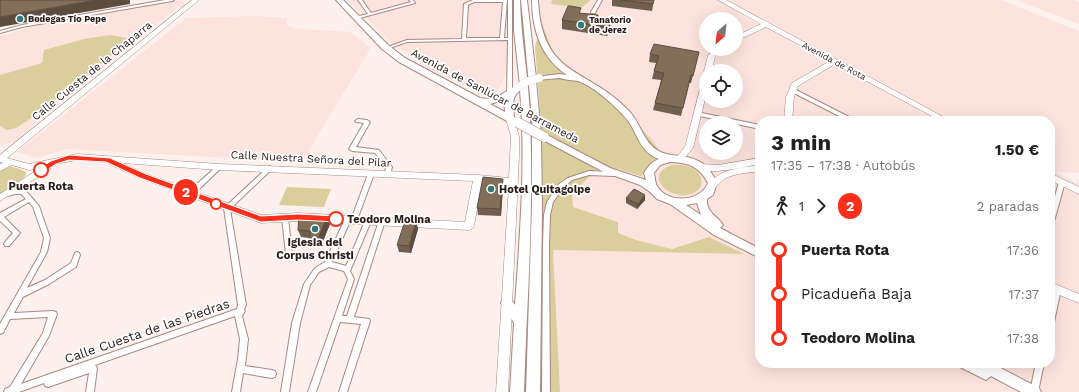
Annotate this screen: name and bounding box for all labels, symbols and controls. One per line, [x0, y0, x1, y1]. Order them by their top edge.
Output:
north arrow [699, 12, 743, 56]
map controls [699, 12, 743, 160]
marker: Bodegas Tío Pepe [15, 14, 25, 24]
place label: Bodegas Tío Pepe [28, 14, 106, 24]
place label: Tanatorio de Jerez [589, 15, 632, 35]
street label: Calle Cuesta de la Chaparra [30, 19, 154, 123]
marker: Tanatorio de Jerez [576, 20, 586, 30]
street label: Avenida de Rota [800, 40, 868, 82]
street label: Avenida de Sanlúcar de Barrameda [409, 46, 581, 146]
button: locate [699, 64, 743, 108]
button: layers [699, 116, 743, 160]
text: 3 min [771, 130, 831, 155]
text: 1.50 € [995, 141, 1039, 159]
street label: Calle Nuestra Señora del Pilar [230, 148, 392, 170]
text: 17:35 – 17:38 · Autobús [771, 158, 915, 173]
marker: Puerta Rota [33, 162, 49, 178]
line badge: 2 [173, 179, 199, 205]
place label: Puerta Rota [9, 180, 74, 193]
place label: Hotel Quitagolpe [499, 183, 591, 196]
text: 2 [182, 184, 190, 200]
marker: Hotel Quitagolpe [486, 184, 496, 194]
icon: walk [771, 195, 793, 217]
icon: forward [810, 195, 832, 217]
unlabelled marker [210, 198, 222, 210]
text: 2 [846, 198, 854, 214]
text: 1 [799, 199, 804, 214]
text: 2 paradas [977, 199, 1039, 214]
marker: Teodoro Molina [328, 211, 344, 227]
place label: Teodoro Molina [347, 213, 431, 226]
marker: Iglesia del Corpus Christi [310, 224, 320, 234]
place label: Iglesia del Corpus Christi [276, 236, 354, 262]
text: Puerta Rota [801, 241, 889, 259]
text: 17:36 [1007, 243, 1039, 258]
text: Picadueña Baja [801, 285, 912, 303]
text: 17:37 [1008, 287, 1039, 302]
street label: Calle Cuesta de las Piedras [63, 296, 232, 366]
text: Teodoro Molina [801, 329, 915, 347]
text: 17:38 [1007, 331, 1039, 346]

